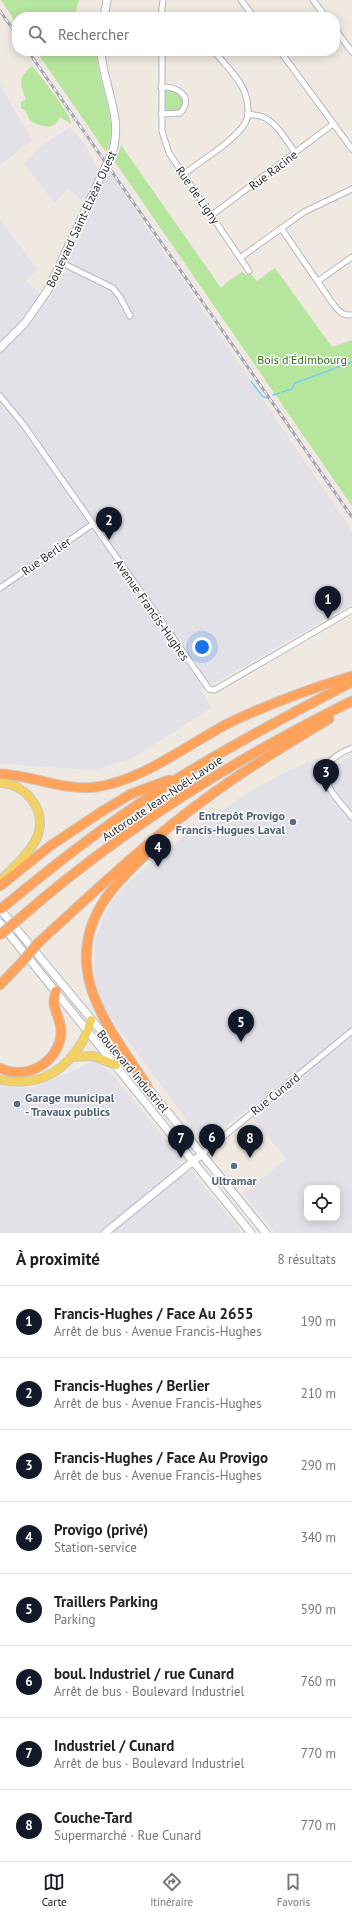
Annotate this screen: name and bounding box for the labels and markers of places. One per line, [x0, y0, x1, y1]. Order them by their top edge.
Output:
pin: 2 [96, 507, 122, 540]
pin: 1 [315, 586, 341, 619]
pin: 3 [313, 759, 339, 792]
place label: Entrepôt Provigo Francis-Hugues Laval [176, 808, 286, 837]
marker: Entrepôt Provigo Francis-Hugues Laval [288, 817, 298, 827]
pin: 4 [145, 834, 171, 867]
pin: 5 [228, 1009, 254, 1042]
place label: Garage municipal - Travaux publics [25, 1090, 115, 1119]
marker: Garage municipal - Travaux publics [12, 1099, 22, 1109]
pin: 6 [199, 1124, 225, 1157]
pin: 7 [168, 1125, 194, 1158]
pin: 8 [237, 1125, 263, 1158]
marker: Ultramar [229, 1161, 239, 1171]
place label: Ultramar [211, 1173, 257, 1188]

